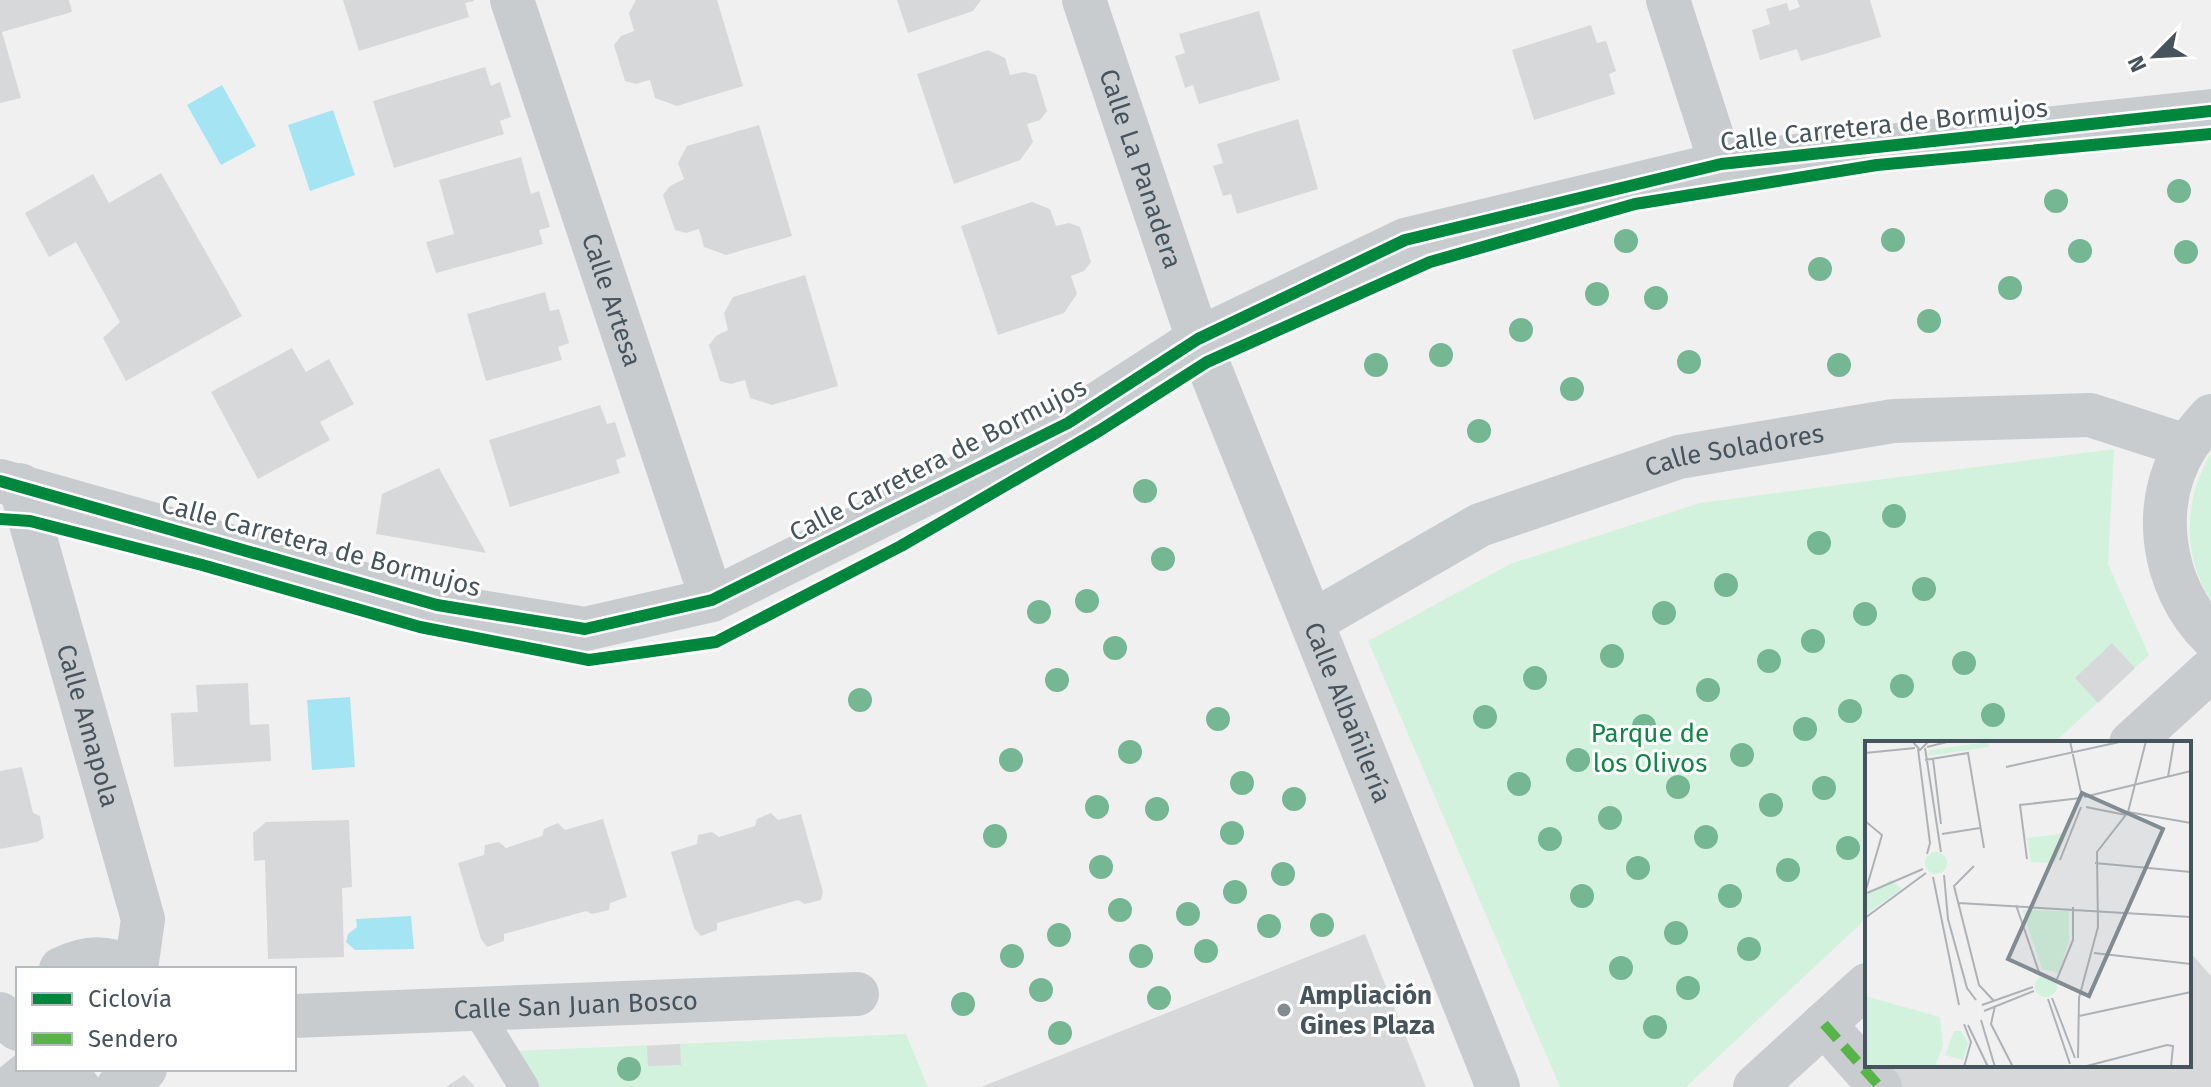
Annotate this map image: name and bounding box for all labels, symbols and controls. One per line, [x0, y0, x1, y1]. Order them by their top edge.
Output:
north arrow [2115, 16, 2195, 96]
text: N [2122, 52, 2152, 76]
street label: Calle La Panadera [1093, 65, 1189, 272]
street label: Calle Carretera de Bormujos [1719, 92, 2049, 158]
street label: Calle Artesa [575, 229, 649, 370]
street label: Calle Carretera de Bormujos [784, 371, 1092, 549]
street label: Calle Soladores [1641, 417, 1826, 483]
street label: Calle Carretera de Bormujos [158, 488, 484, 604]
street label: Calle Albañilería [1298, 618, 1398, 807]
street label: Calle Amapola [50, 640, 126, 811]
park label: Parque de los Olivos [1591, 718, 1709, 779]
inset map [1865, 741, 2191, 1067]
legend [16, 967, 296, 1071]
place label: Ampliación Gines Plaza [1299, 980, 1435, 1041]
text: Ciclovía [88, 985, 172, 1013]
street label: Calle San Juan Bosco [453, 985, 699, 1025]
marker: Ampliación Gines Plaza [1275, 1001, 1293, 1019]
text: Sendero [88, 1025, 178, 1053]

